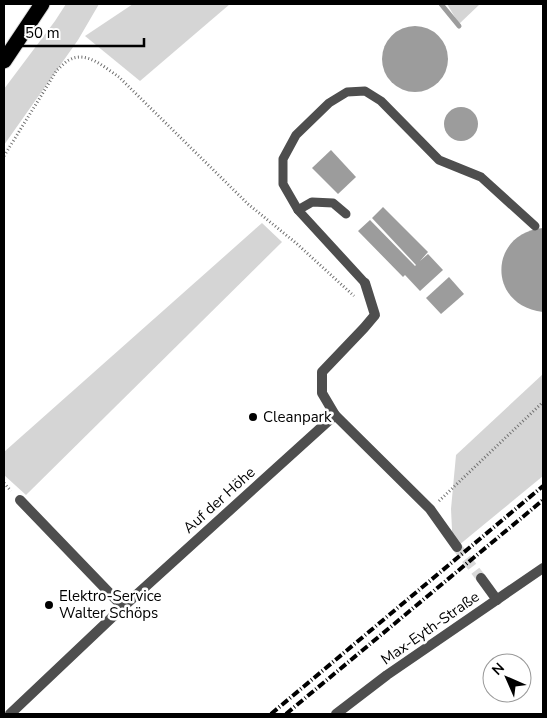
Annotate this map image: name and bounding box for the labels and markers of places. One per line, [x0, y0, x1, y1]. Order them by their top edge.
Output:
place label: Cleanpark [263, 407, 332, 427]
marker: Cleanpark [247, 411, 259, 423]
place label: Elektro-Service Walter Schöps [59, 586, 162, 623]
marker: Elektro-Service Walter Schöps [43, 599, 55, 611]

